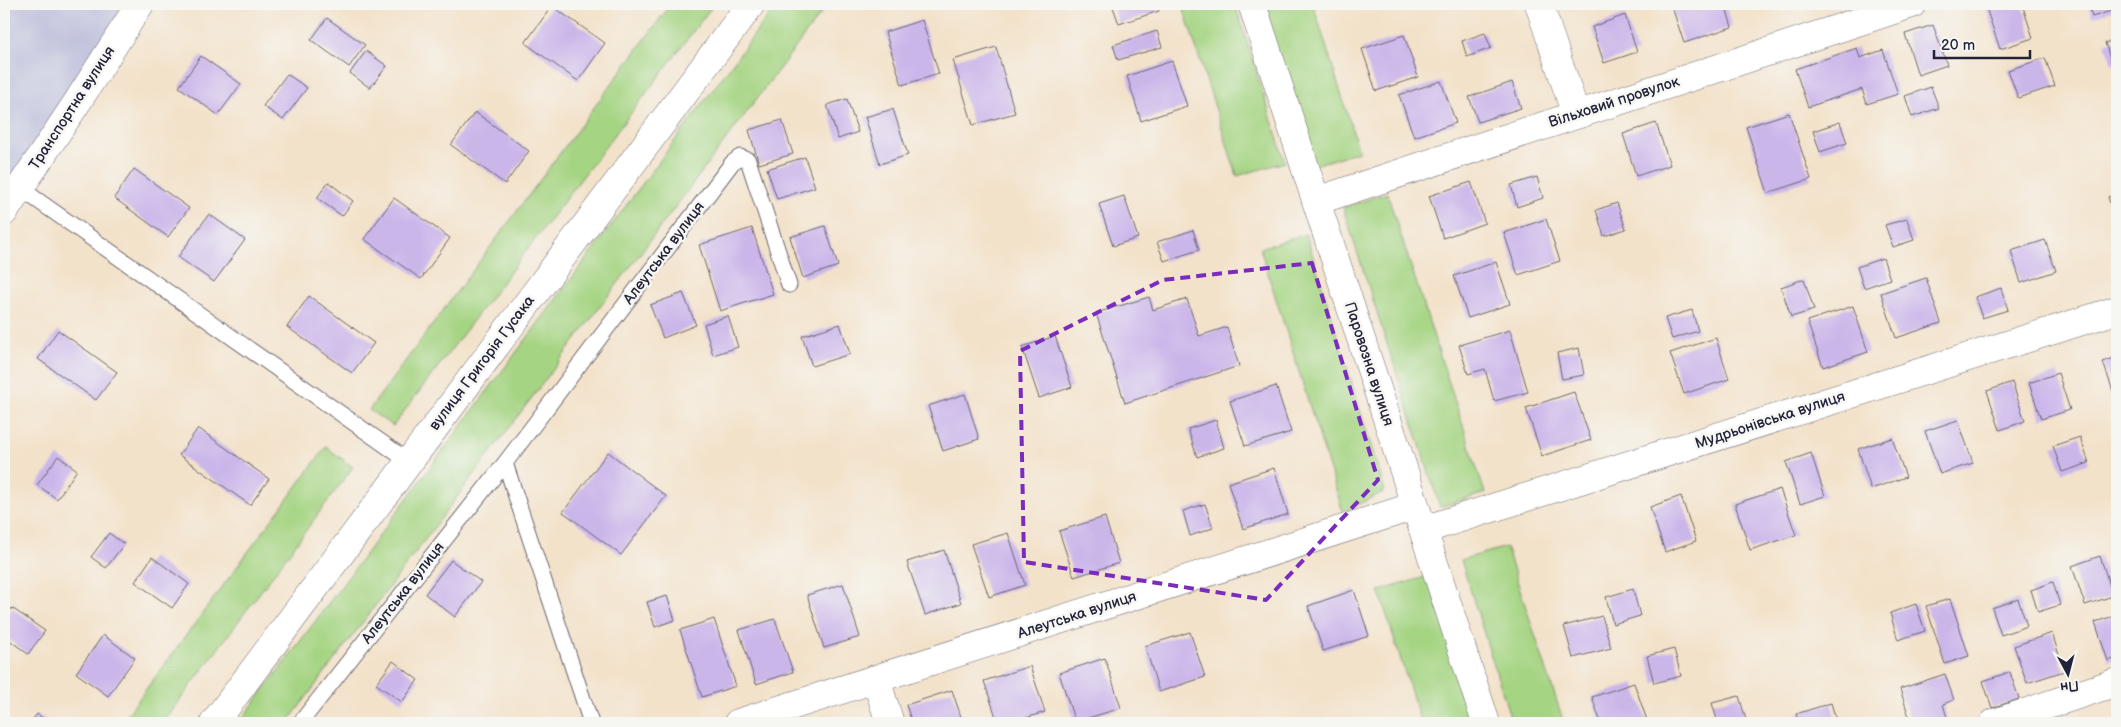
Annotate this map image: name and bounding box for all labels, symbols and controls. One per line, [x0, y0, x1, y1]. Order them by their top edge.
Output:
scale bar [1934, 28, 2030, 60]
text: 20 m [1941, 36, 1975, 55]
street label: Транспортна вулиця [25, 43, 119, 173]
street label: Вільховий провулок [1546, 72, 1682, 132]
street label: Алеутська вулиця [619, 198, 709, 309]
street label: вулиця Григорія Гусака [425, 292, 539, 434]
street label: Паровозна вулиця [1340, 300, 1398, 428]
street label: Мудрьонівська вулиця [1693, 387, 1847, 453]
street label: Алеутська вулиця [357, 538, 449, 648]
street label: Алеутська вулиця [1014, 587, 1139, 643]
north arrow [2044, 650, 2094, 700]
text: Пн [2059, 677, 2080, 696]

